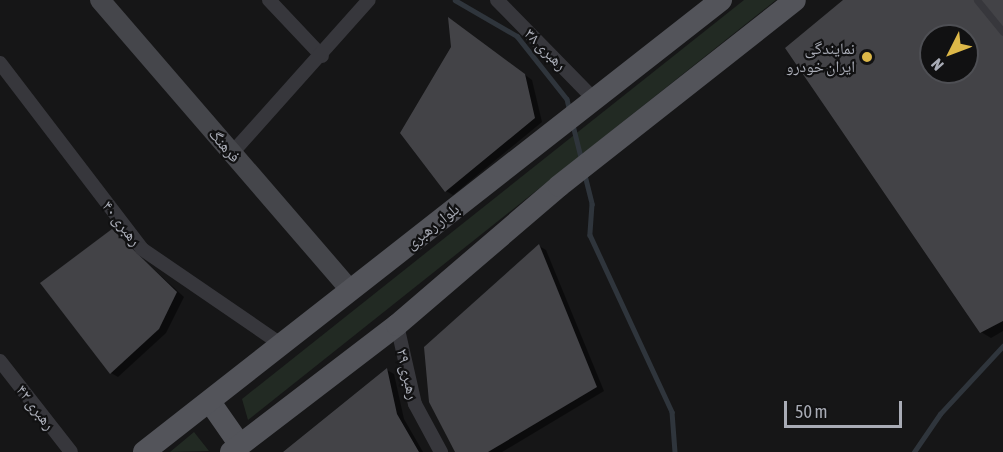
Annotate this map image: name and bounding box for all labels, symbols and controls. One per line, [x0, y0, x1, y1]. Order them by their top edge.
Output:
street label: رهبری ۳۸ [521, 24, 571, 74]
north arrow [919, 24, 979, 84]
place label: نمایندگی ایران خودرو [786, 38, 855, 76]
marker: نمایندگی ایران خودرو [860, 50, 874, 64]
text: N [927, 55, 947, 74]
street label: فرهنگ [205, 124, 245, 166]
street label: رهبری ۴۰ [98, 197, 146, 249]
street label: بلوار رهبری [401, 199, 463, 253]
street label: رهبری ۲۹ [393, 347, 423, 401]
street label: رهبری ۴۲ [12, 381, 60, 433]
scale bar [787, 389, 906, 427]
text: 50 m [795, 401, 827, 422]

